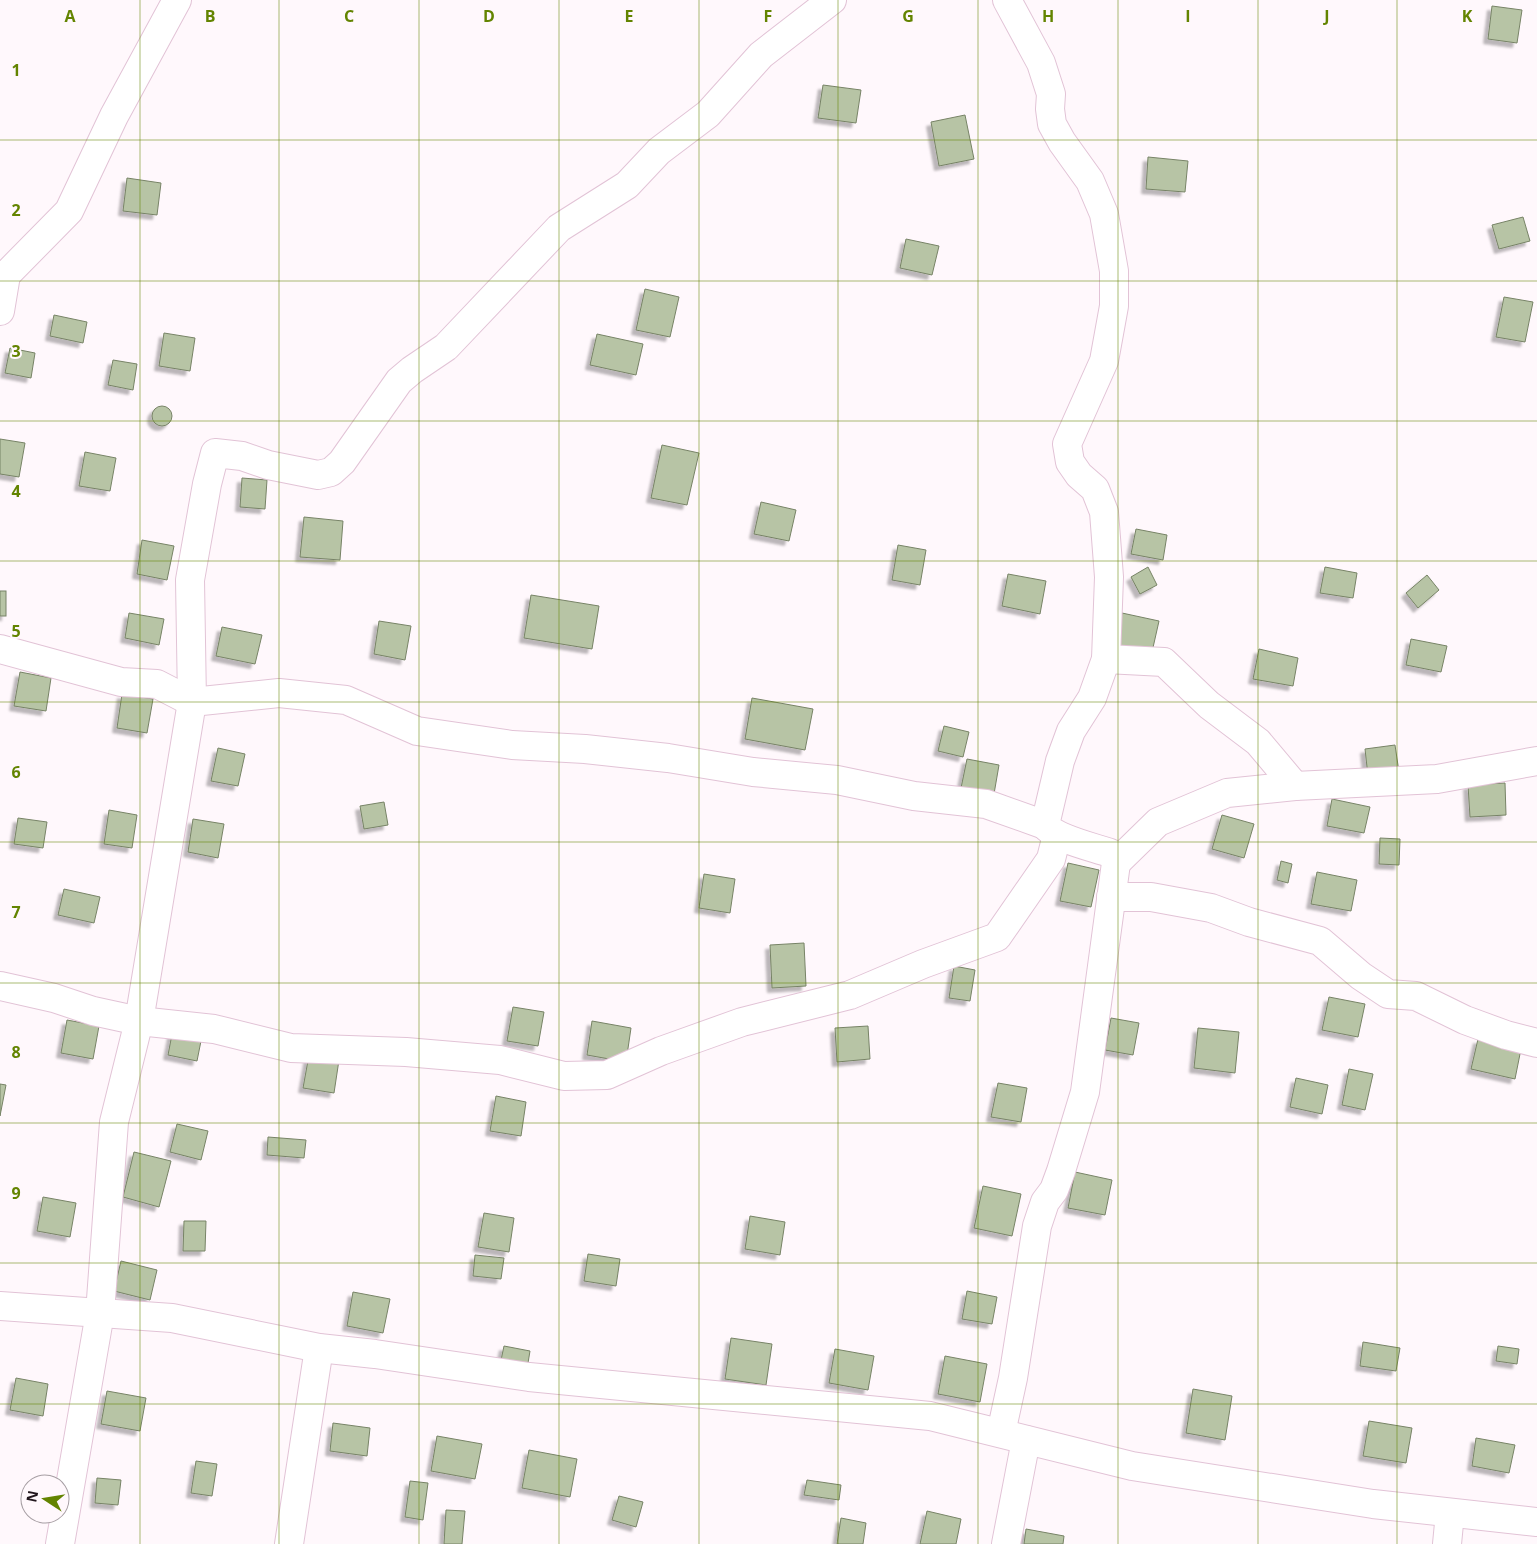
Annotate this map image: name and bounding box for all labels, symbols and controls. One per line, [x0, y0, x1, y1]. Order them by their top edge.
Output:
text: A [64, 5, 76, 27]
text: B [205, 5, 215, 27]
text: C [344, 5, 354, 27]
text: D [483, 5, 495, 27]
text: E [625, 5, 634, 27]
text: F [764, 5, 772, 27]
text: G [902, 5, 914, 27]
text: H [1042, 5, 1054, 27]
text: I [1185, 5, 1191, 27]
text: J [1322, 5, 1330, 27]
text: K [1462, 5, 1473, 27]
text: 1 [11, 59, 21, 81]
text: 2 [11, 199, 21, 221]
text: 3 [11, 340, 21, 362]
text: 4 [11, 480, 21, 502]
text: 5 [11, 620, 21, 642]
text: 6 [11, 761, 21, 783]
text: 7 [11, 901, 21, 923]
text: 8 [11, 1041, 21, 1063]
text: 9 [11, 1182, 21, 1204]
north arrow [20, 1474, 70, 1524]
text: N [21, 1489, 42, 1504]

